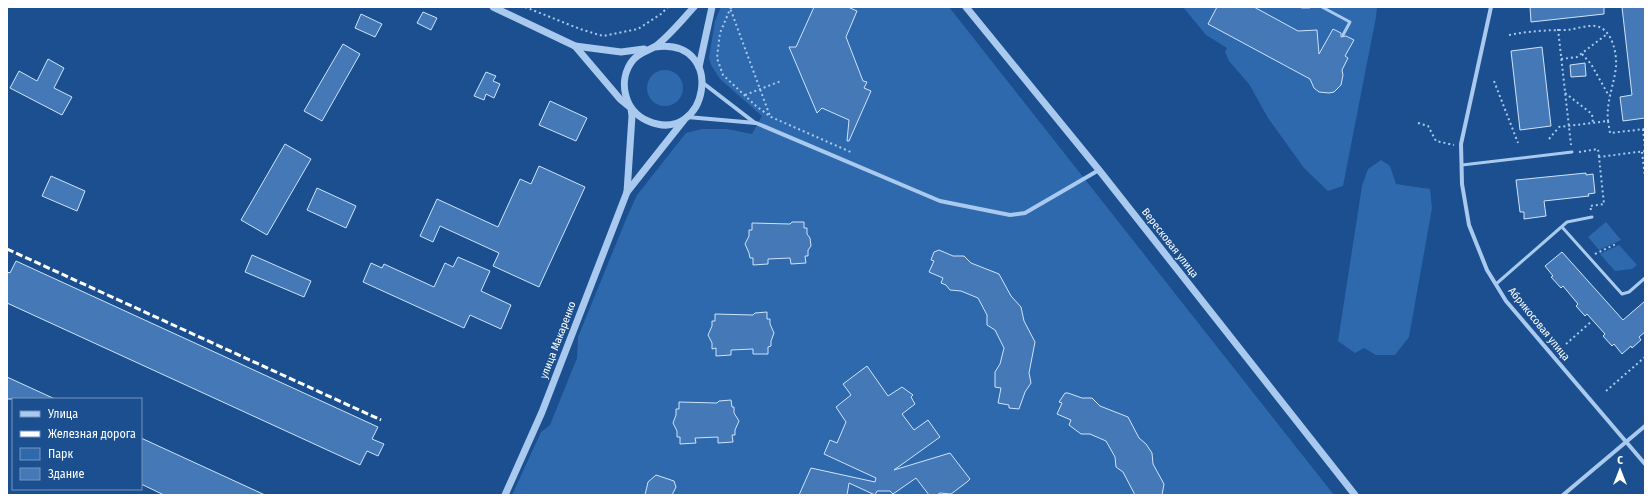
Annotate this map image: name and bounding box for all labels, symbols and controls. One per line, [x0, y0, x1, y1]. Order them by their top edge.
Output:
street label: Вересковая улица [1139, 206, 1201, 280]
street label: Абрикосовая улица [1505, 285, 1573, 363]
street label: улица Макаренко [537, 299, 579, 380]
legend [12, 398, 142, 490]
text: Улица [47, 407, 78, 421]
text: Железная дорога [48, 427, 136, 441]
text: Парк [48, 447, 74, 461]
north arrow [1600, 450, 1640, 490]
text: С [1617, 454, 1623, 467]
text: Здание [48, 467, 84, 481]

